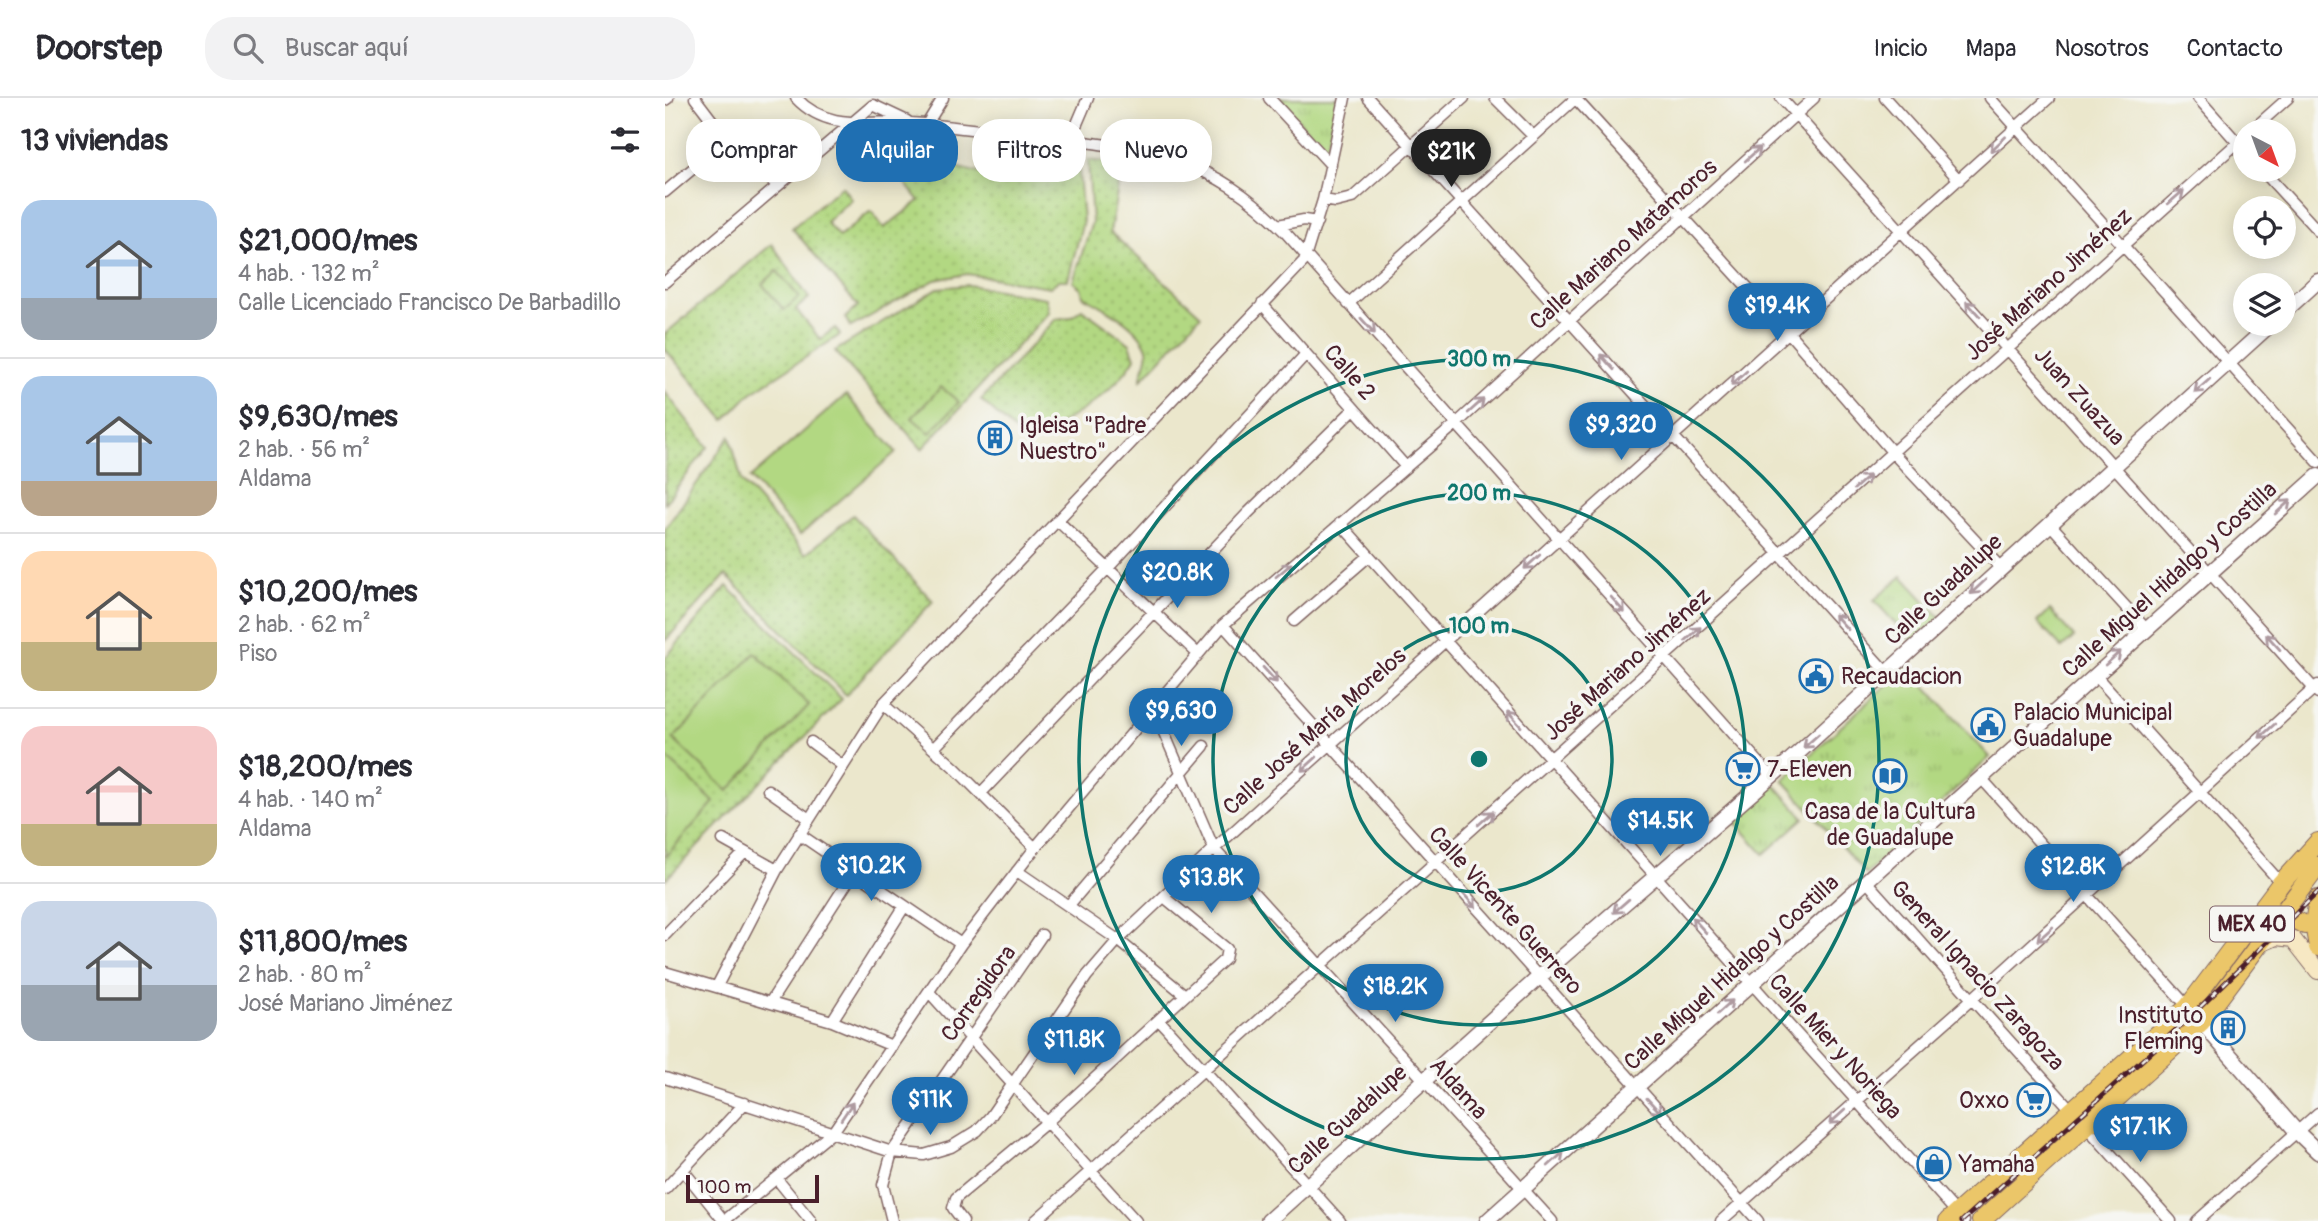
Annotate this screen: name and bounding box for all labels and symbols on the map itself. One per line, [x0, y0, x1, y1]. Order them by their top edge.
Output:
north arrow [2233, 119, 2296, 182]
pin: $21K [1410, 130, 1492, 189]
one-way arrow [1990, 135, 2007, 152]
one-way arrow [1744, 146, 1762, 162]
street label: Calle Mariano Matamoros [1524, 153, 1723, 336]
one-way arrow [2166, 189, 2184, 205]
street label: José Mariano Jiménez [1959, 202, 2138, 367]
pin: $19.4K [1720, 284, 1834, 343]
one-way arrow [1965, 300, 1981, 318]
one-way arrow [1360, 317, 1376, 335]
street label: Calle 2 [1317, 338, 1382, 406]
street label: Juan Zuazua [2028, 341, 2131, 452]
text: 300 m [1447, 346, 1511, 373]
one-way arrow [1598, 354, 1615, 371]
one-way arrow [1731, 370, 1748, 387]
one-way arrow [2194, 378, 2212, 394]
one-way arrow [1467, 398, 1485, 414]
pin: $9,320 [1564, 402, 1678, 462]
place label: Igleisa "Padre Nuestro" [1019, 411, 1147, 466]
building icon: Igleisa "Padre Nuestro" [976, 419, 1014, 457]
one-way arrow [1853, 474, 1871, 490]
street label: Calle Miguel Hidalgo y Costilla [2056, 475, 2283, 684]
text: 200 m [1447, 480, 1511, 507]
one-way arrow [2274, 499, 2292, 515]
street label: Calle Guadalupe [1878, 527, 2009, 651]
pin: $20.8K [1120, 550, 1234, 610]
one-way arrow [1524, 554, 1541, 571]
one-way arrow [1275, 562, 1293, 578]
one-way arrow [1969, 579, 1987, 595]
street label: José Mariano Jiménez [1538, 582, 1717, 747]
one-way arrow [1610, 596, 1626, 614]
text: 100 m [1449, 613, 1509, 640]
one-way arrow [1833, 613, 1849, 631]
one-way arrow [1684, 626, 1702, 642]
one-way arrow [2264, 634, 2281, 651]
street label: Calle José María Morelos [1217, 641, 1412, 821]
one-way arrow [2104, 650, 2121, 667]
public building icon: Recaudacion [1797, 657, 1835, 695]
place label: Recaudacion [1841, 662, 1962, 691]
one-way arrow [1261, 666, 1278, 683]
pin: $9,630 [1124, 688, 1238, 748]
place label: Palacio Municipal Guadalupe [2013, 698, 2173, 753]
public building icon: Palacio Municipal Guadalupe [1969, 706, 2007, 744]
one-way arrow [1506, 710, 1522, 728]
one-way arrow [2259, 723, 2277, 739]
one-way arrow [1802, 733, 1820, 749]
centre of rings [1467, 747, 1491, 771]
supermarket icon: 7-Eleven [1724, 750, 1762, 788]
place label: 7-Eleven [1767, 755, 1852, 784]
one-way arrow [1301, 756, 1318, 773]
library icon: Casa de la Cultura de Guadalupe [1871, 757, 1909, 795]
place label: Casa de la Cultura de Guadalupe [1805, 797, 1975, 852]
pin: $14.5K [1603, 798, 1717, 858]
one-way arrow [1477, 810, 1495, 826]
street label: Calle Vicente Guerrero [1422, 820, 1589, 1000]
pin: $10.2K [814, 844, 928, 903]
pin: $12.8K [2016, 844, 2130, 904]
pin: $13.8K [1154, 856, 1268, 915]
street label: Calle Miguel Hidalgo y Costilla [1618, 868, 1845, 1077]
street label: General Ignacio Zaragoza [1884, 874, 2071, 1077]
one-way arrow [1461, 891, 1477, 909]
one-way arrow [1612, 898, 1630, 914]
road number: MEX 40 [2210, 906, 2294, 942]
one-way arrow [1692, 916, 1708, 934]
one-way arrow [2036, 926, 2054, 942]
street label: Corregidora [935, 939, 1022, 1047]
pin: $18.2K [1338, 964, 1452, 1024]
street label: Calle Mier y Noriega [1763, 968, 1909, 1125]
one-way arrow [1716, 999, 1734, 1015]
place label: Instituto Fleming [2118, 1001, 2203, 1056]
building icon: Instituto Fleming [2209, 1009, 2247, 1047]
pin: $11.8K [1017, 1018, 1131, 1077]
street label: Aldama [1423, 1051, 1494, 1125]
street label: Calle Guadalupe [1282, 1058, 1414, 1181]
pin: $11K [889, 1077, 971, 1137]
supermarket icon: Oxxo [2015, 1081, 2053, 1119]
place label: Oxxo [1959, 1086, 2009, 1115]
one-way arrow [1645, 1097, 1662, 1114]
one-way arrow [840, 1102, 854, 1121]
pin: $17.1K [2083, 1104, 2197, 1164]
one-way arrow [1829, 1108, 1846, 1125]
shop icon: Yamaha [1915, 1145, 1953, 1183]
place label: Yamaha [1958, 1150, 2035, 1179]
one-way arrow [1547, 1151, 1565, 1167]
scale bar [686, 1172, 819, 1204]

